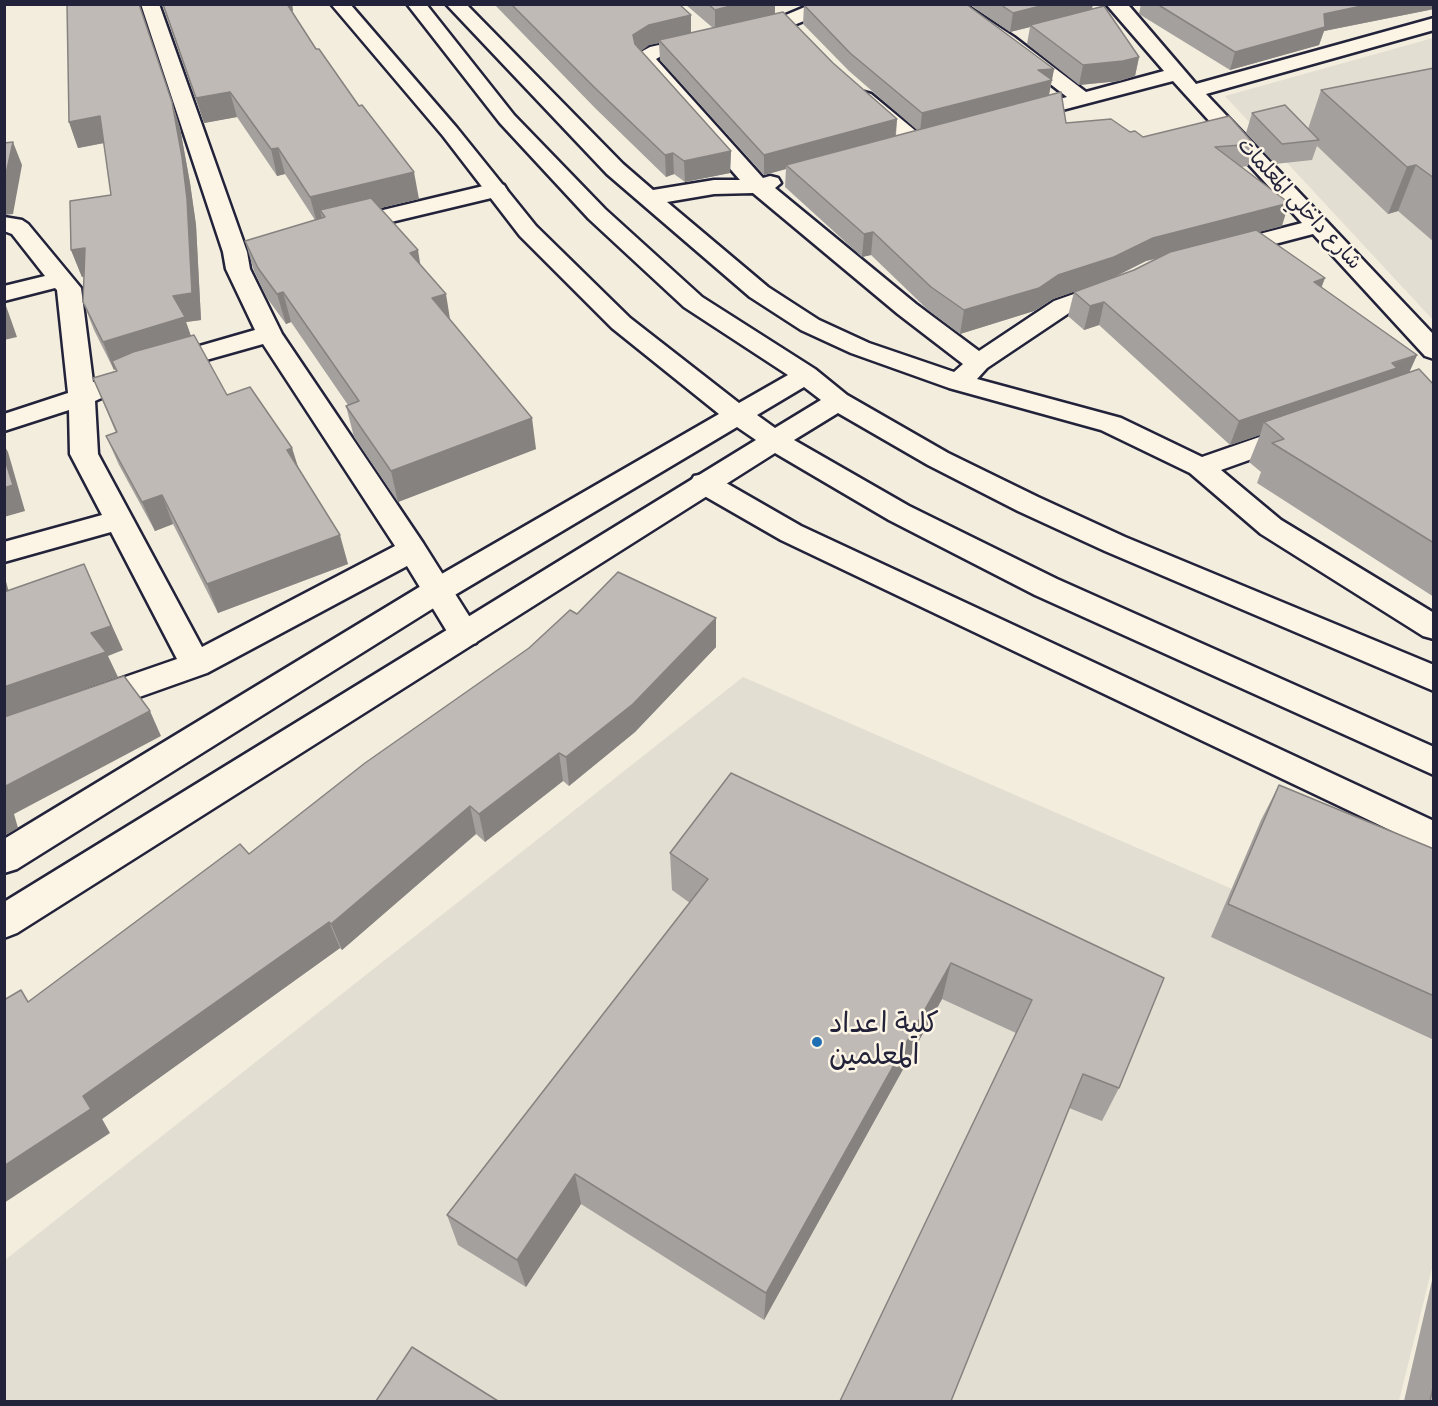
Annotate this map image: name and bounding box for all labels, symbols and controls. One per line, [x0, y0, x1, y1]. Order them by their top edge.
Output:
street label: شارع داخلي المعلمات [1231, 134, 1365, 276]
place label: كلية اعداد المعلمين [829, 1009, 939, 1075]
marker: كلية اعداد المعلمين [810, 1035, 824, 1049]

